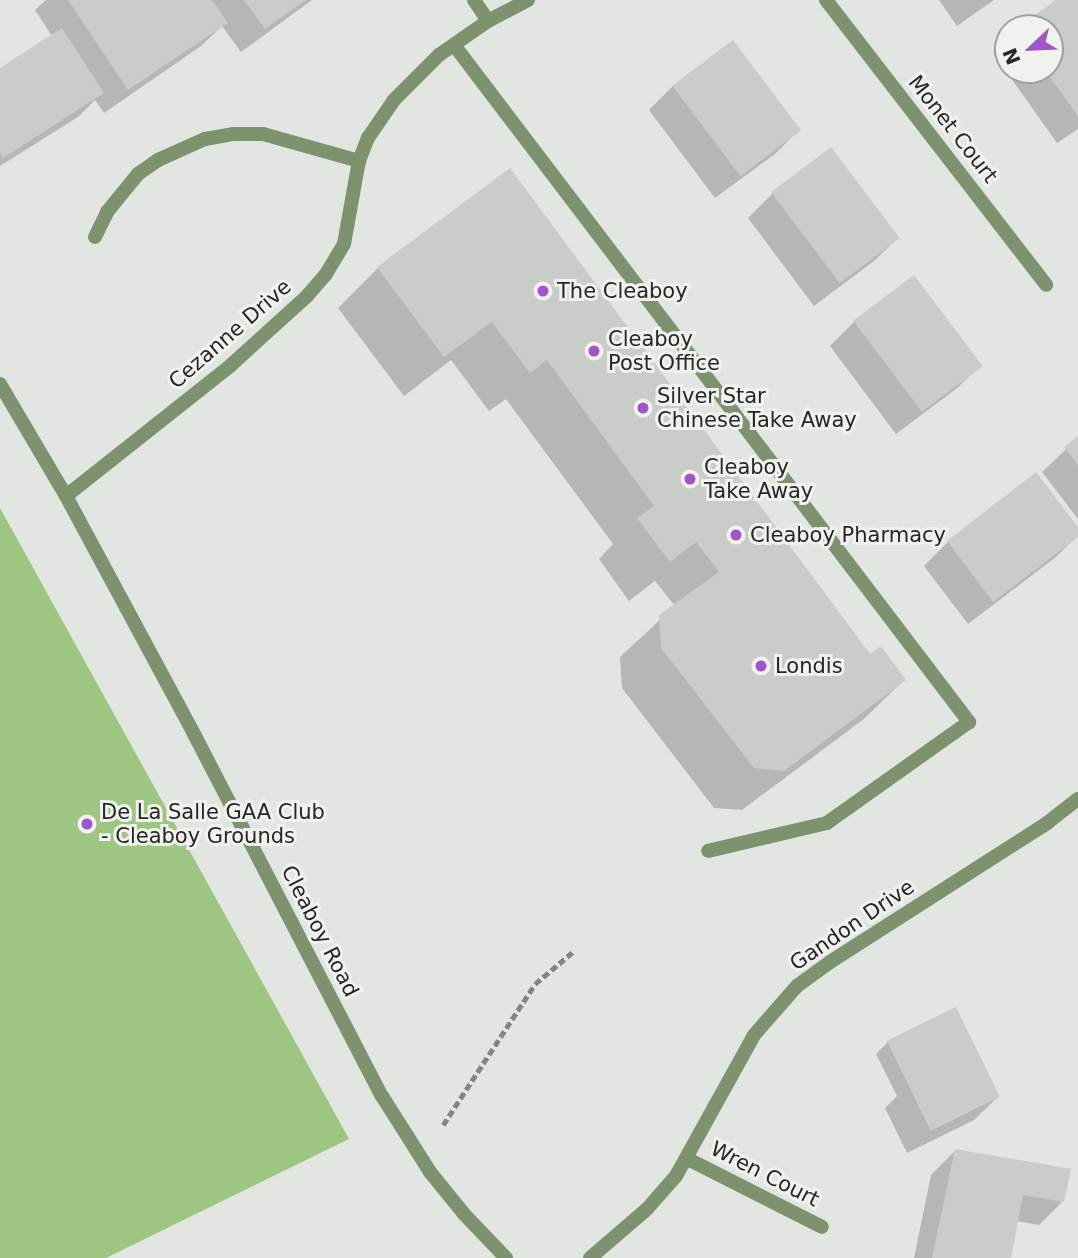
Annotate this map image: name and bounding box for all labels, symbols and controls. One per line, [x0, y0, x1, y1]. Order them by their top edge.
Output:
north arrow [994, 14, 1064, 84]
text: N [998, 45, 1025, 68]
street label: Monet Court [903, 70, 1003, 188]
street label: Cezanne Drive [164, 274, 296, 394]
place label: The Cleaboy [557, 278, 688, 304]
marker: The Cleaboy [535, 283, 551, 299]
place label: Cleaboy Post Office [608, 326, 720, 376]
marker: Cleaboy Post Office [586, 343, 602, 359]
place label: Silver Star Chinese Take Away [657, 383, 857, 433]
marker: Silver Star Chinese Take Away [635, 400, 651, 416]
place label: Cleaboy Take Away [704, 454, 813, 504]
marker: Cleaboy Take Away [682, 471, 698, 487]
place label: Cleaboy Pharmacy [750, 522, 946, 548]
marker: Cleaboy Pharmacy [728, 527, 744, 543]
place label: Londis [775, 653, 843, 679]
marker: Londis [753, 658, 769, 674]
place label: De La Salle GAA Club - Cleaboy Grounds [101, 799, 325, 849]
marker: De La Salle GAA Club - Cleaboy Grounds [79, 816, 95, 832]
street label: Cleaboy Road [276, 861, 364, 1001]
street label: Gandon Drive [785, 874, 919, 976]
street label: Wren Court [706, 1136, 824, 1212]

